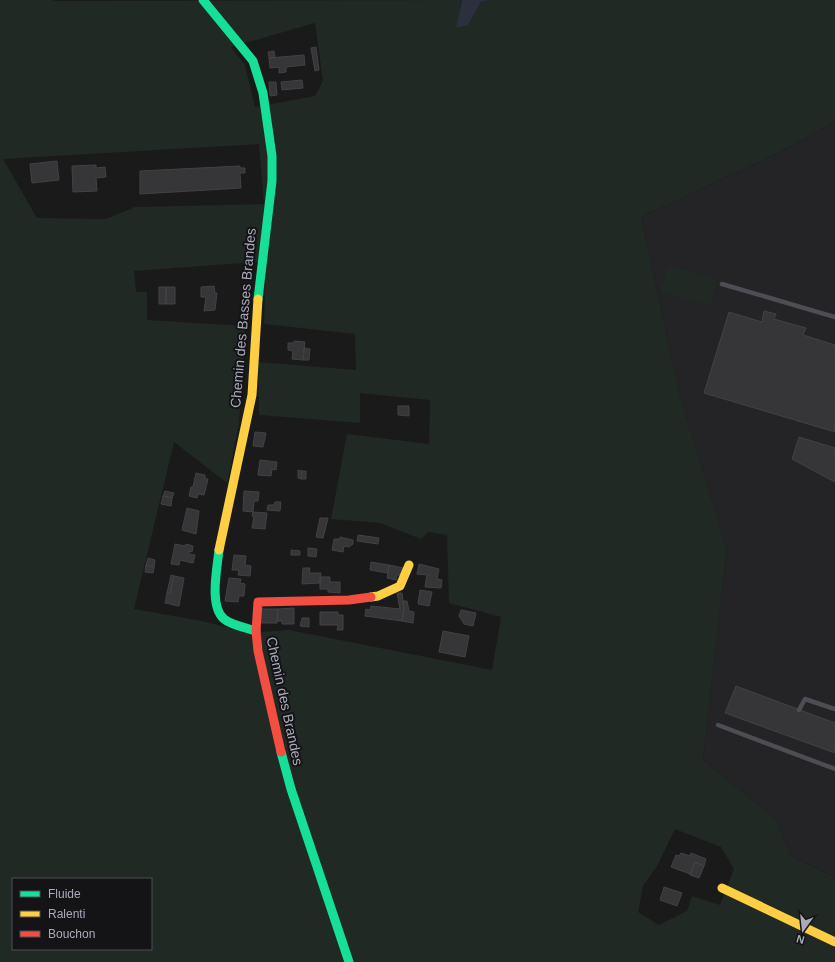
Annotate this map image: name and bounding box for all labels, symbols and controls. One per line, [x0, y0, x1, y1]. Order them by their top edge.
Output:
street label: Chemin des Basses Brandes [227, 227, 259, 409]
street label: Chemin des Brandes [264, 635, 306, 767]
legend [12, 878, 152, 950]
text: Fluide [48, 887, 81, 901]
text: Ralenti [48, 907, 85, 921]
north arrow [783, 910, 823, 950]
text: Bouchon [48, 927, 95, 941]
text: N [795, 933, 806, 946]

